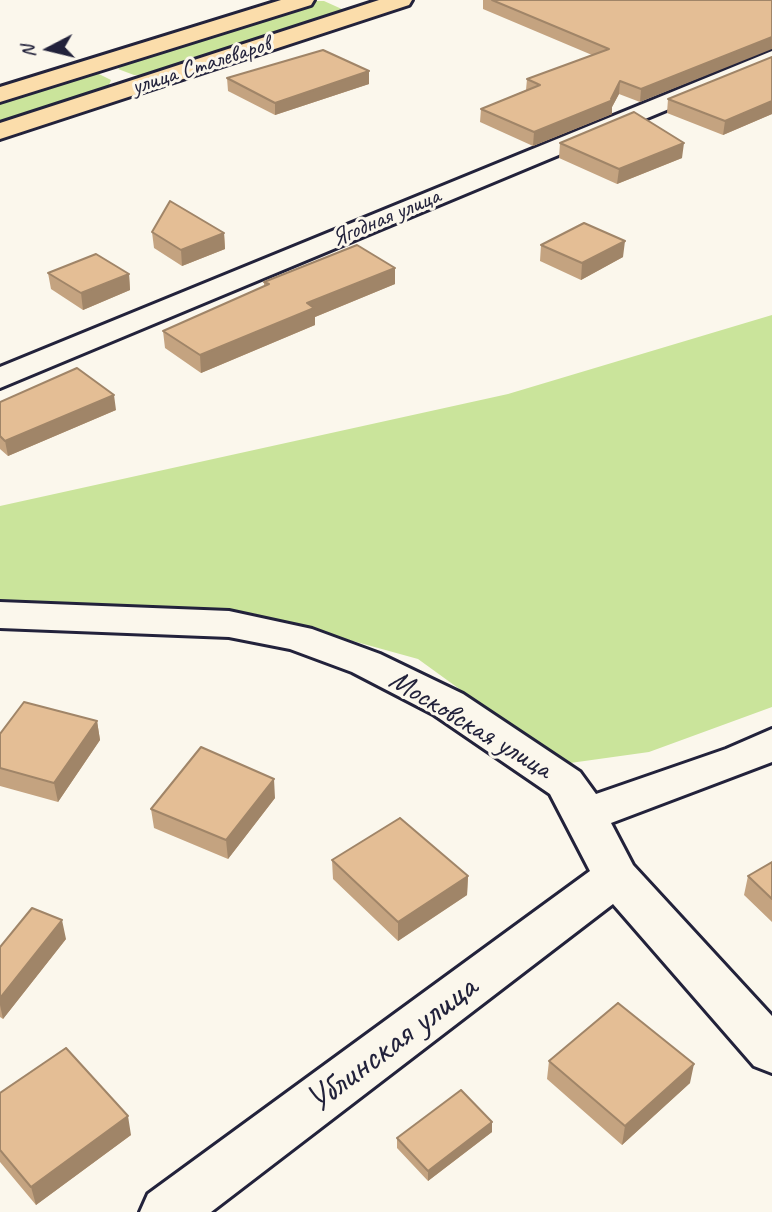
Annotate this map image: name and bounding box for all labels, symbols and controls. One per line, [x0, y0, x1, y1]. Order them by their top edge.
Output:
north arrow [14, 14, 84, 84]
street label: улица Сталеваров [128, 30, 274, 102]
text: N [16, 44, 41, 59]
street label: Ягодная улица [327, 182, 445, 254]
street label: Московская улица [382, 662, 558, 788]
street label: Ублинская улица [298, 966, 486, 1124]

